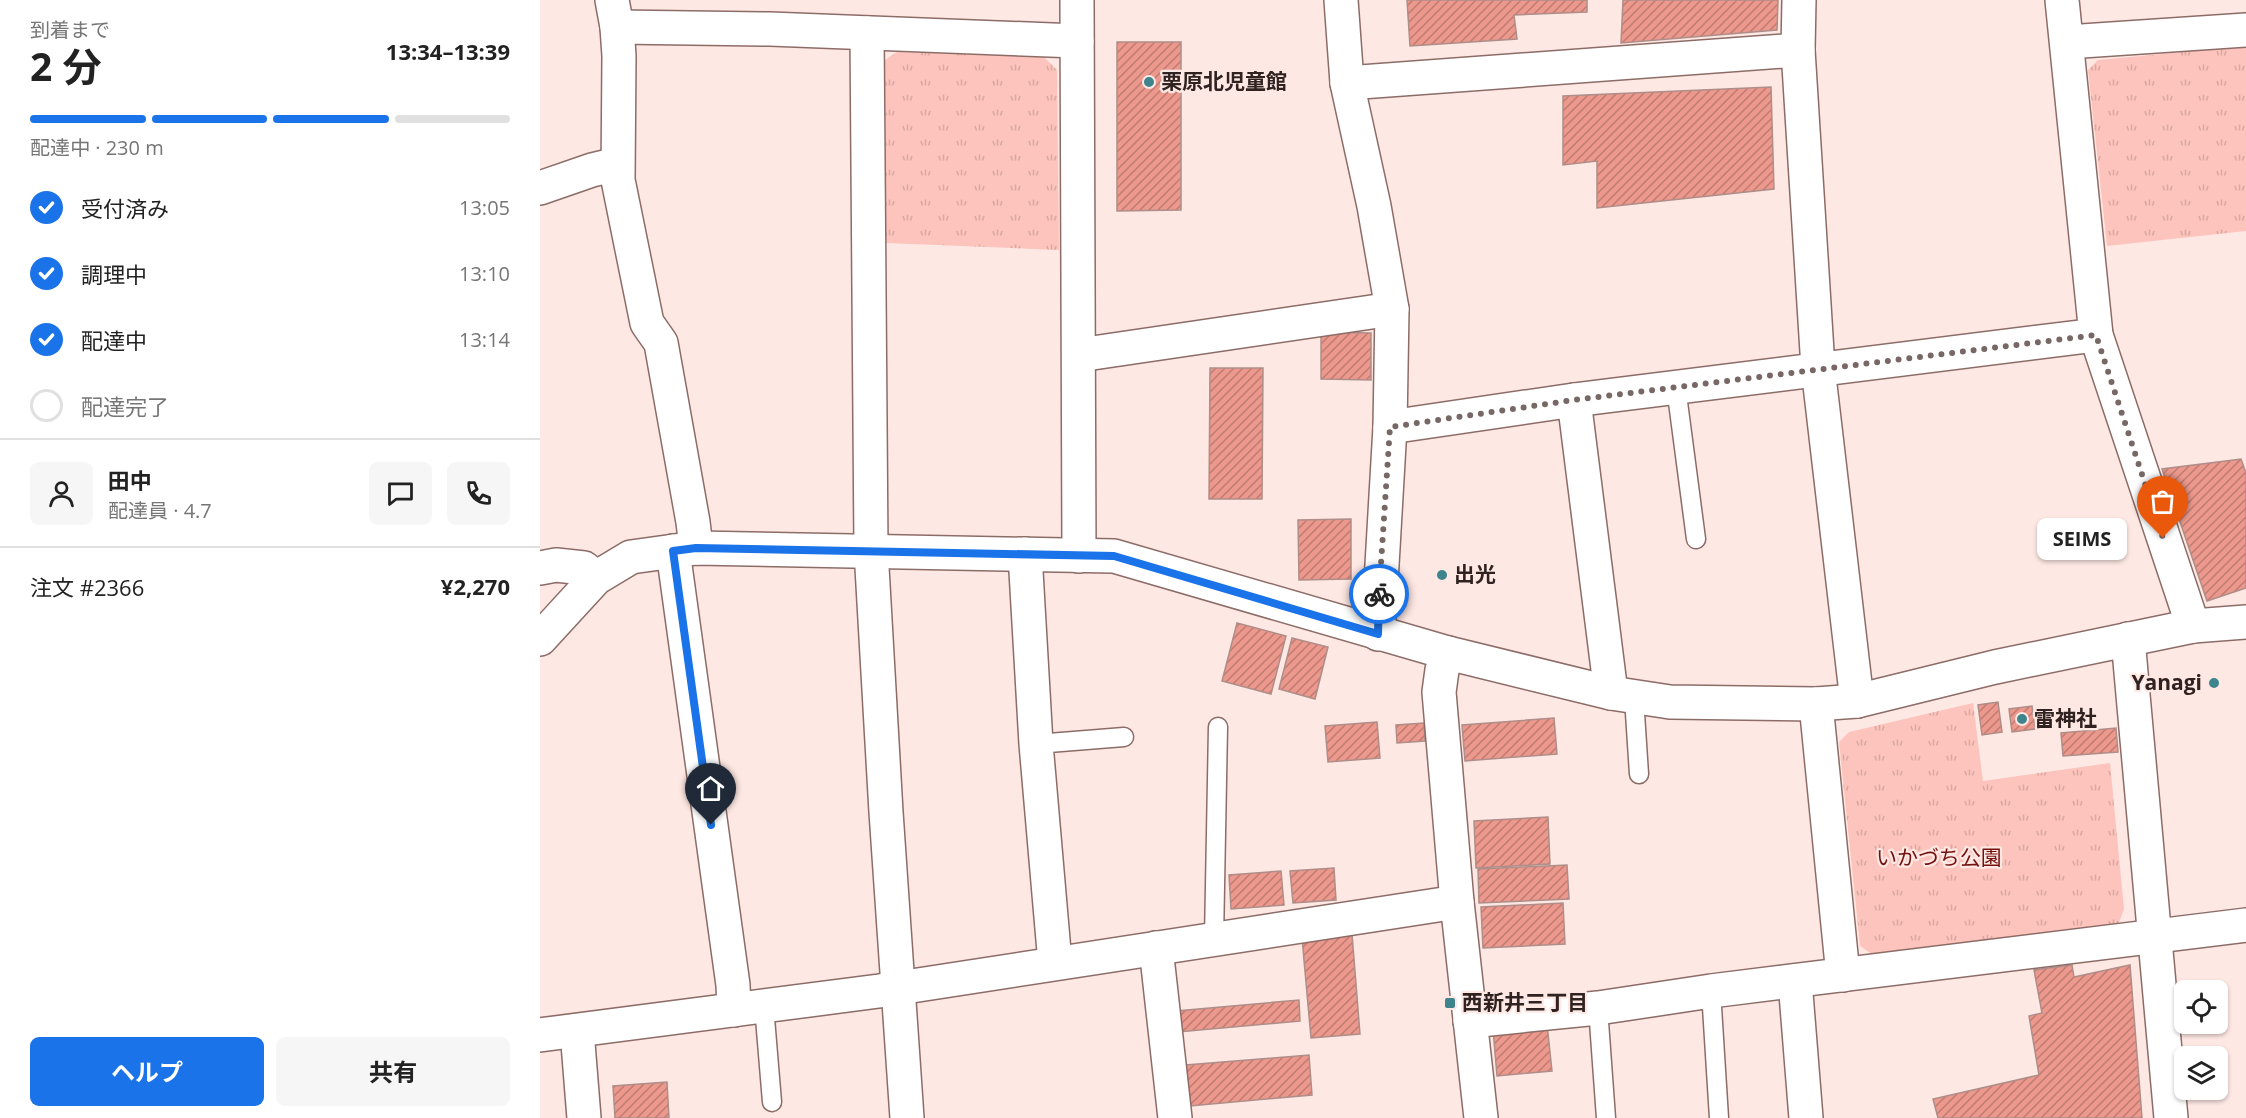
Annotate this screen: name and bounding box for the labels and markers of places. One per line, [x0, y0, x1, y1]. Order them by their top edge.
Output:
place label: 栗原北児童館 [1161, 67, 1287, 95]
marker: 栗原北児童館 [1142, 75, 1156, 89]
pin [2137, 476, 2188, 538]
callout: SEIMS [2037, 517, 2127, 559]
place label: 出光 [1454, 560, 1496, 588]
marker: 出光 [1435, 568, 1449, 582]
place label: Yanagi [2131, 668, 2202, 696]
marker: Yanagi [2207, 676, 2221, 690]
place label: 雷神社 [2034, 704, 2097, 732]
marker: 雷神社 [2015, 712, 2029, 726]
pin [685, 763, 736, 825]
place label: 西新井三丁目 [1462, 988, 1588, 1016]
marker: 西新井三丁目 [1443, 996, 1457, 1010]

